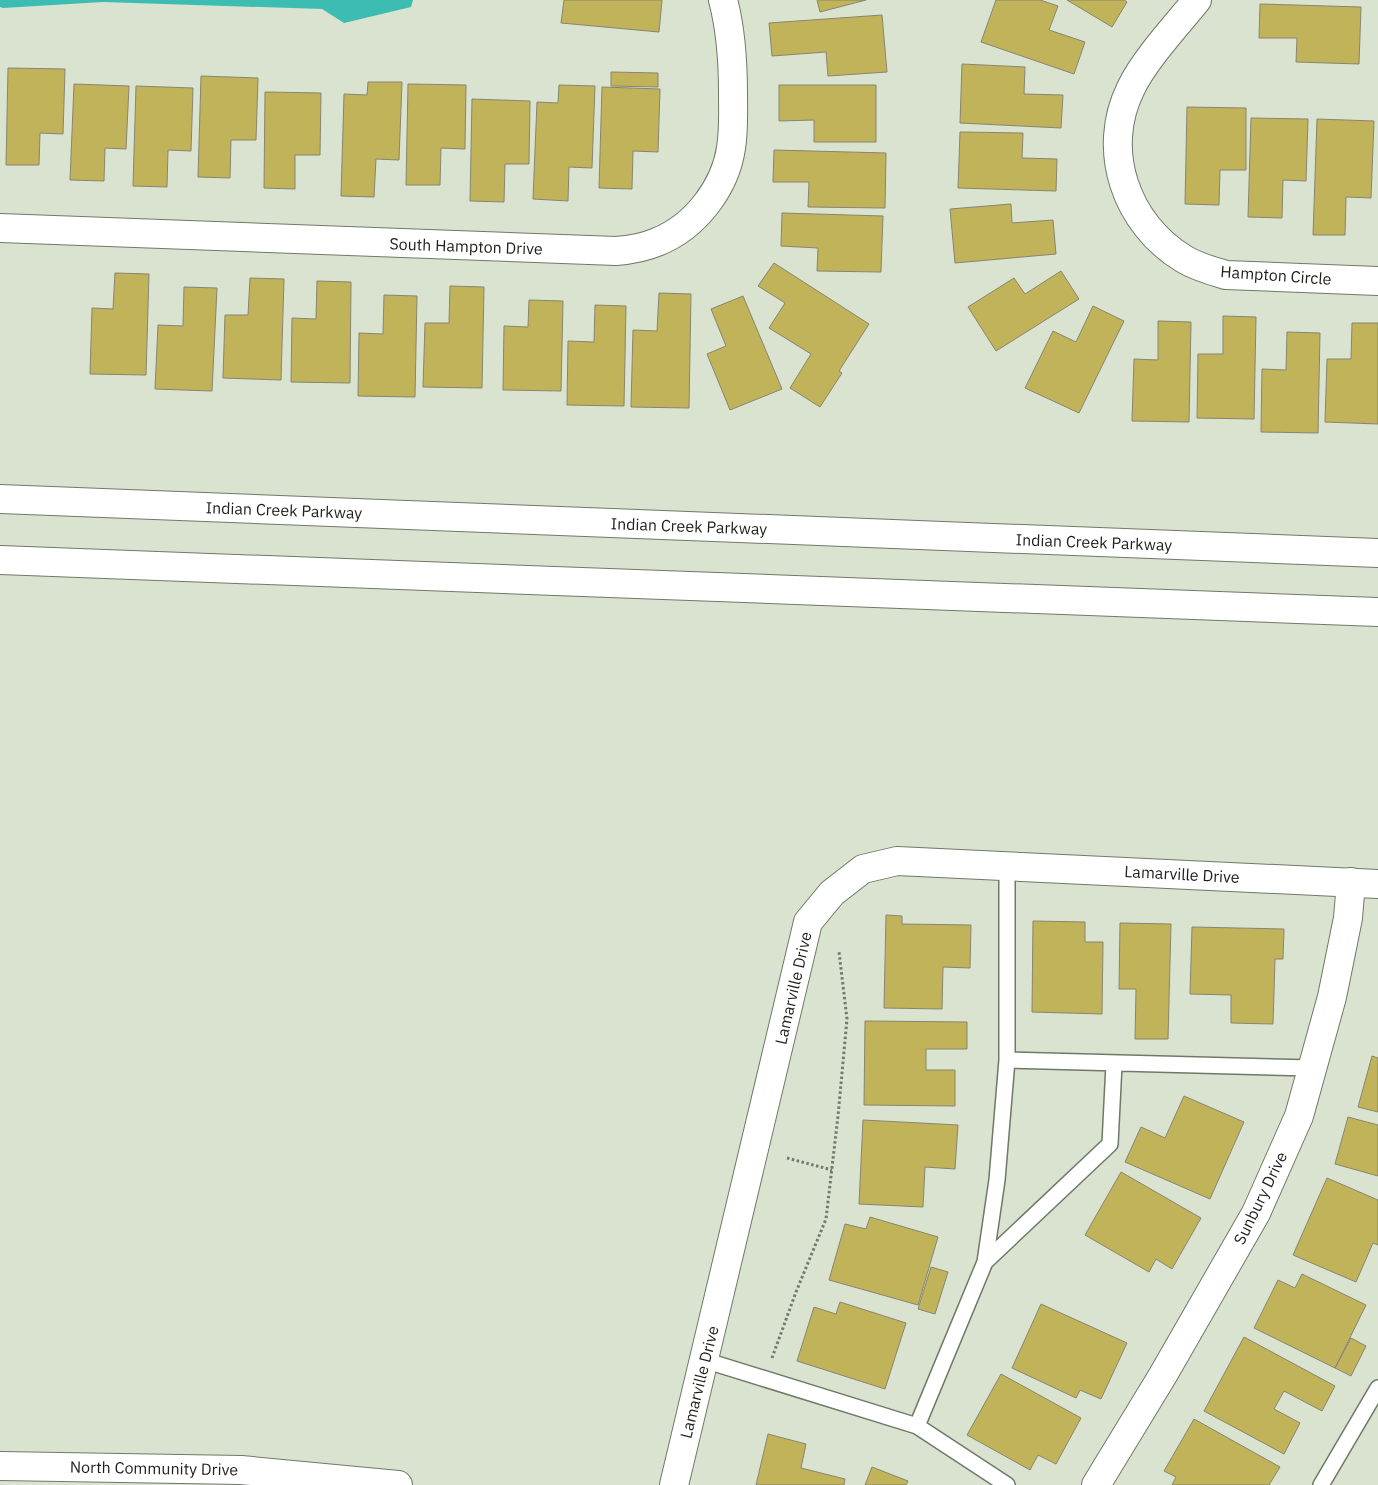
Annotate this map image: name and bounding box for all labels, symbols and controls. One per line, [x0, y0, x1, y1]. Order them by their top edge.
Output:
street label: South Hampton Drive [389, 233, 543, 259]
street label: Hampton Circle [1220, 261, 1332, 289]
street label: Indian Creek Parkway [205, 497, 363, 523]
street label: Indian Creek Parkway [610, 513, 768, 539]
street label: Indian Creek Parkway [1015, 529, 1173, 555]
street label: Lamarville Drive [1124, 861, 1240, 887]
street label: Lamarville Drive [770, 929, 816, 1046]
street label: Sunbury Drive [1229, 1148, 1291, 1248]
street label: Lamarville Drive [675, 1323, 723, 1440]
street label: North Community Drive [70, 1457, 238, 1479]

